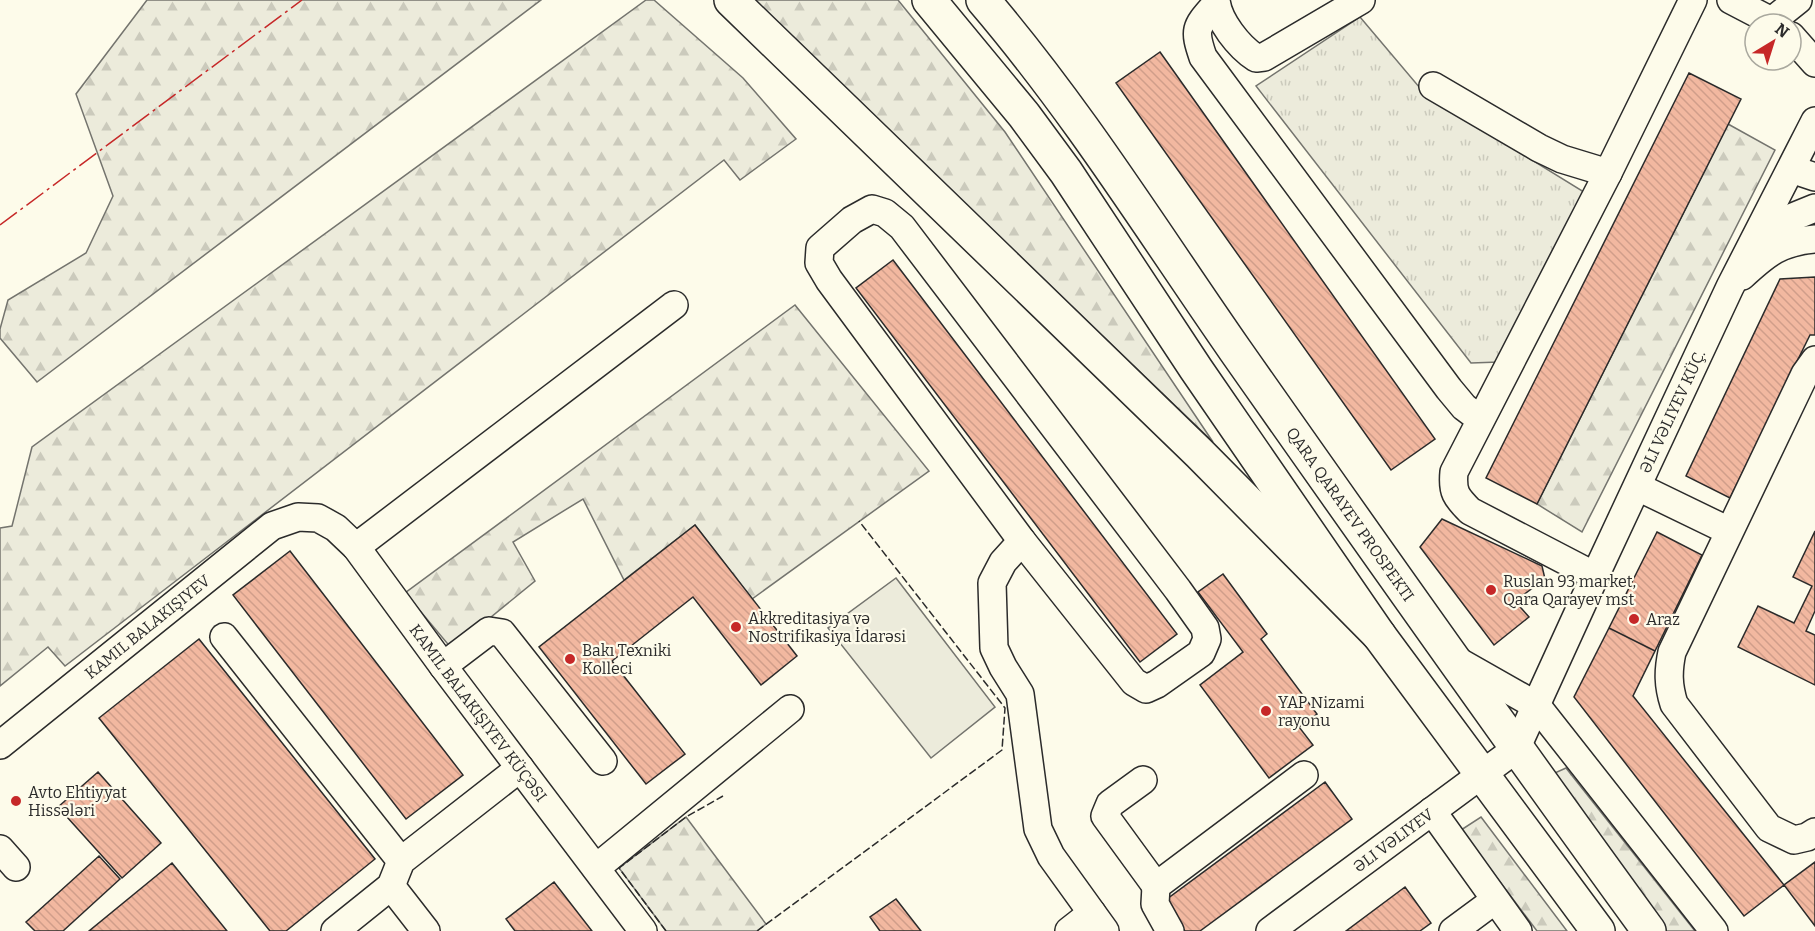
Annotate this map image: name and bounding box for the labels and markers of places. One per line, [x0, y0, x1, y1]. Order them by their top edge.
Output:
place label: Ruslan 93 market, Qara Qarayev mst [1503, 572, 1636, 609]
marker: Ruslan 93 market, Qara Qarayev mst [1484, 583, 1498, 597]
place label: Akkreditasiya və Nostrifikasiya İdarəsi [748, 609, 906, 646]
place label: Araz [1646, 610, 1680, 629]
marker: Araz [1627, 612, 1641, 626]
marker: Akkreditasiya və Nostrifikasiya İdarəsi [729, 620, 743, 634]
place label: Bakı Texniki Kolleci [582, 641, 672, 678]
marker: Bakı Texniki Kolleci [563, 652, 577, 666]
place label: YAP Nizami rayonu [1278, 693, 1365, 730]
marker: YAP Nizami rayonu [1259, 704, 1273, 718]
place label: Avto Ehtiyyat Hissәlәri [28, 783, 127, 820]
marker: Avto Ehtiyyat Hissәlәri [9, 794, 23, 808]

